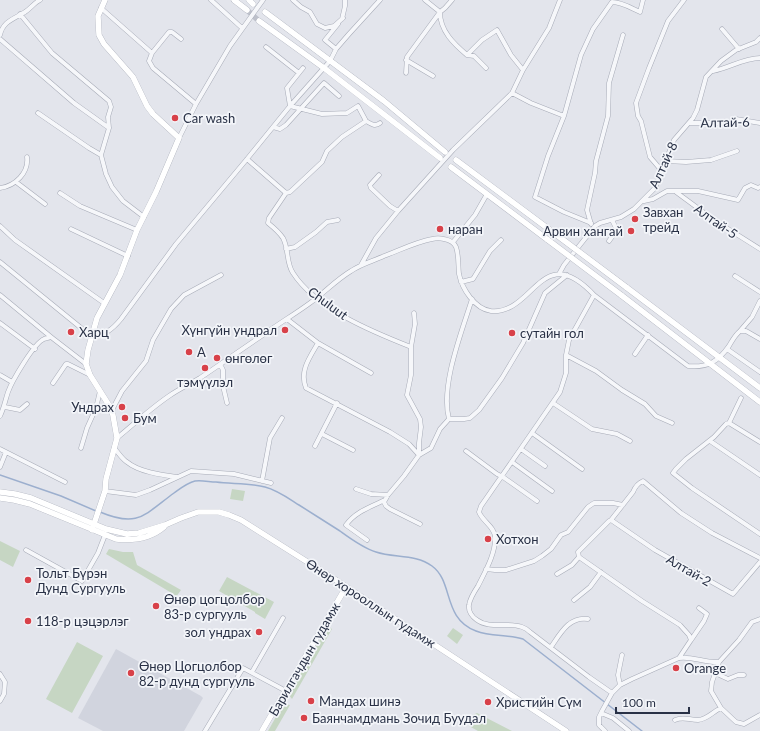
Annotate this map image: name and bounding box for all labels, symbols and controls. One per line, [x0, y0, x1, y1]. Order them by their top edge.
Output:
place label: Car wash [183, 110, 235, 126]
marker: Car wash [170, 113, 180, 123]
street label: Алтай-6 [700, 114, 750, 130]
street label: Алтай-8 [645, 139, 681, 191]
street label: Алтай-5 [691, 200, 741, 242]
place label: Завхан трейд [643, 204, 683, 235]
marker: Завхан трейд [630, 214, 640, 224]
place label: наран [448, 221, 483, 237]
place label: Арвин хангай [543, 223, 623, 239]
marker: наран [435, 224, 445, 234]
marker: Арвин хангай [626, 226, 636, 236]
street label: Chuluut [305, 283, 351, 323]
place label: Хүнгүйн ундрал [182, 322, 277, 338]
place label: Харц [79, 324, 109, 340]
marker: Хүнгүйн ундрал [280, 325, 290, 335]
place label: сутайн гол [520, 325, 584, 341]
marker: Харц [66, 327, 76, 337]
marker: сутайн гол [507, 328, 517, 338]
place label: A [197, 344, 206, 360]
marker: A [184, 347, 194, 357]
place label: өнгөлөг [225, 350, 273, 366]
marker: өнгөлөг [212, 353, 222, 363]
marker: тэмүүлэл [200, 363, 210, 373]
place label: тэмүүлэл [177, 374, 233, 390]
place label: Ундрах [71, 399, 115, 415]
marker: Ундрах [117, 402, 127, 412]
place label: Бум [133, 410, 157, 426]
marker: Бум [120, 413, 130, 423]
place label: Хотхон [496, 531, 538, 547]
marker: Хотхон [483, 534, 493, 544]
street label: Алтай-2 [664, 551, 714, 589]
street label: Өнөр хорооллын гудамж [303, 555, 440, 651]
place label: Тольт Бүрэн Дунд Сургууль [36, 565, 125, 596]
marker: Тольт Бүрэн Дунд Сургууль [23, 575, 33, 585]
place label: Өнөр цогцолбор 83-р сургууль [164, 591, 265, 622]
street label: Барилгачдын гудамж [265, 599, 343, 719]
marker: Өнөр цогцолбор 83-р сургууль [151, 601, 161, 611]
place label: 118-р цэцэрлэг [36, 613, 129, 629]
marker: 118-р цэцэрлэг [23, 616, 33, 626]
place label: зол ундрах [185, 624, 252, 640]
marker: зол ундрах [254, 627, 264, 637]
place label: Өнөр Цогцолбор 82-р дунд сургууль [139, 658, 255, 689]
place label: Orange [684, 660, 726, 676]
marker: Orange [671, 663, 681, 673]
marker: Өнөр Цогцолбор 82-р дунд сургууль [126, 668, 136, 678]
scale bar [616, 689, 689, 715]
place label: Мандах шинэ [319, 693, 401, 709]
place label: Христийн Сүм [496, 694, 582, 710]
text: 100 m [622, 695, 656, 710]
marker: Мандах шинэ [306, 696, 316, 706]
marker: Христийн Сүм [483, 697, 493, 707]
place label: Баянчамдмань Зочид Буудал [312, 710, 486, 726]
marker: Баянчамдмань Зочид Буудал [299, 713, 309, 723]

